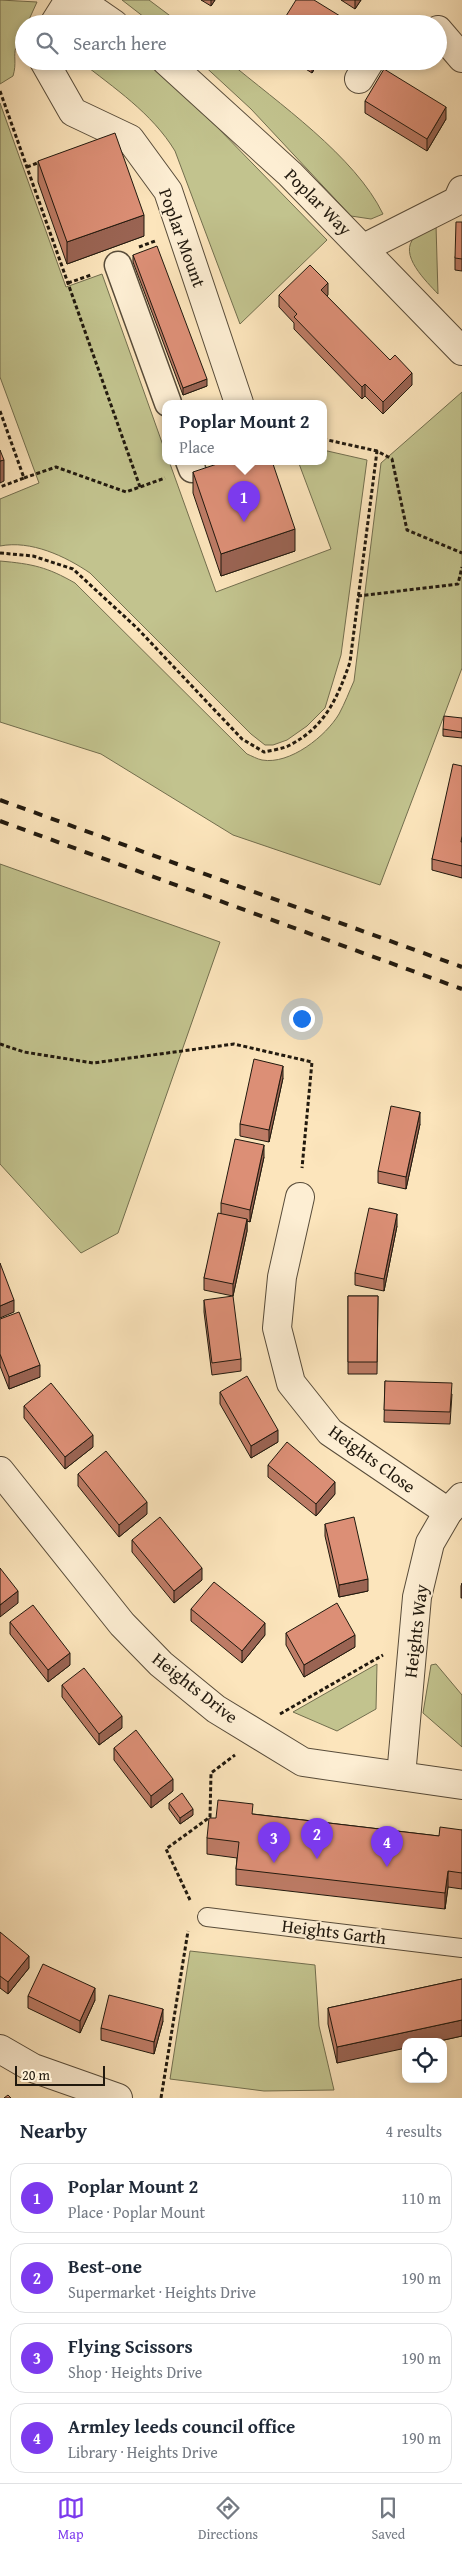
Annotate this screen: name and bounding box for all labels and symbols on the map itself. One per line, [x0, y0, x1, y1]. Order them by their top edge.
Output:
street label: Poplar Way [279, 162, 358, 241]
street label: Poplar Mount [152, 185, 213, 292]
pin: 1 [228, 481, 260, 522]
your location [289, 1006, 315, 1032]
street label: Heights Close [323, 1418, 421, 1499]
street label: Heights Way [396, 1583, 435, 1679]
street label: Heights Drive [147, 1645, 244, 1730]
pin: 2 [301, 1818, 333, 1859]
pin: 3 [258, 1822, 290, 1863]
pin: 4 [371, 1826, 403, 1867]
street label: Heights Garth [280, 1912, 388, 1951]
scale bar [15, 2063, 105, 2086]

